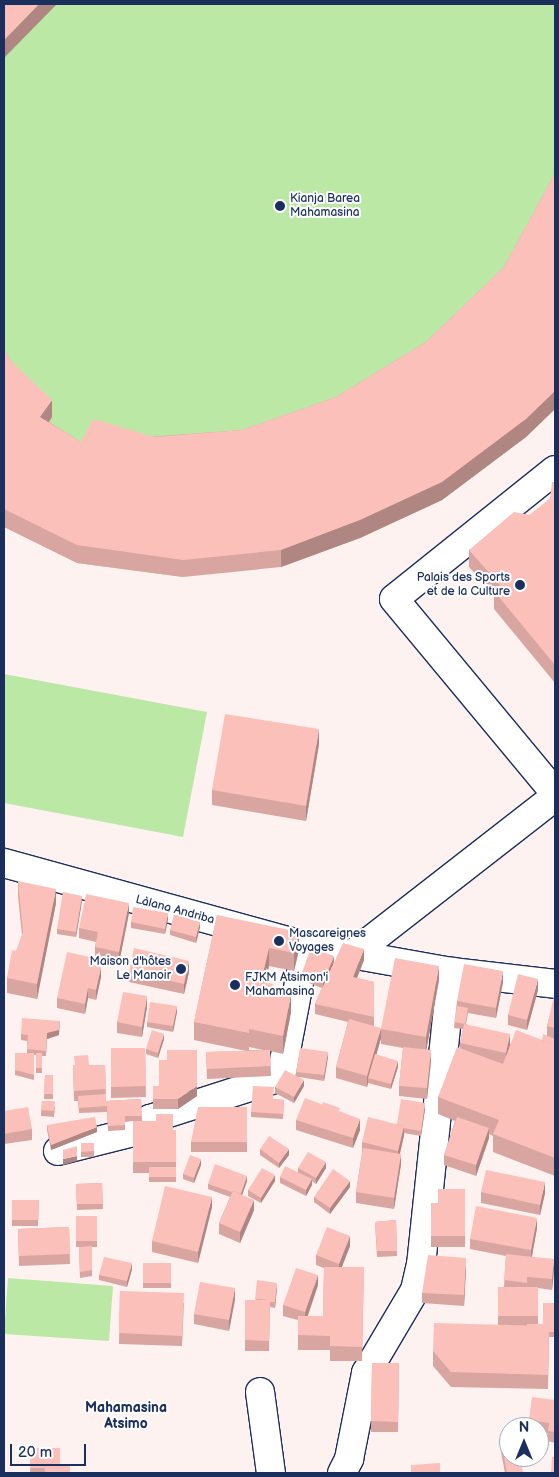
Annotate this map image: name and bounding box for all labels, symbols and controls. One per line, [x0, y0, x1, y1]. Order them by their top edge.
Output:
place label: Kianja Barea Mahamasina [290, 192, 360, 220]
marker: Kianja Barea Mahamasina [274, 200, 286, 212]
place label: Palais des Sports et de la Culture [417, 571, 510, 599]
marker: Palais des Sports et de la Culture [514, 579, 526, 591]
street label: Làlana Andriba [134, 893, 216, 927]
place label: Mascareignes Voyages [289, 927, 366, 955]
marker: Mascareignes Voyages [273, 935, 285, 947]
place label: Maison d'hôtes Le Manoir [90, 955, 171, 983]
marker: Maison d'hôtes Le Manoir [175, 963, 187, 975]
place label: FJKM Atsimon'i Mahamasina [245, 971, 328, 999]
marker: FJKM Atsimon'i Mahamasina [229, 979, 241, 991]
district label: Mahamasina Atsimo [85, 1400, 167, 1432]
north arrow [499, 1417, 549, 1467]
text: N [519, 1419, 529, 1436]
scale bar [12, 1434, 89, 1466]
text: 20 m [18, 1443, 52, 1462]

